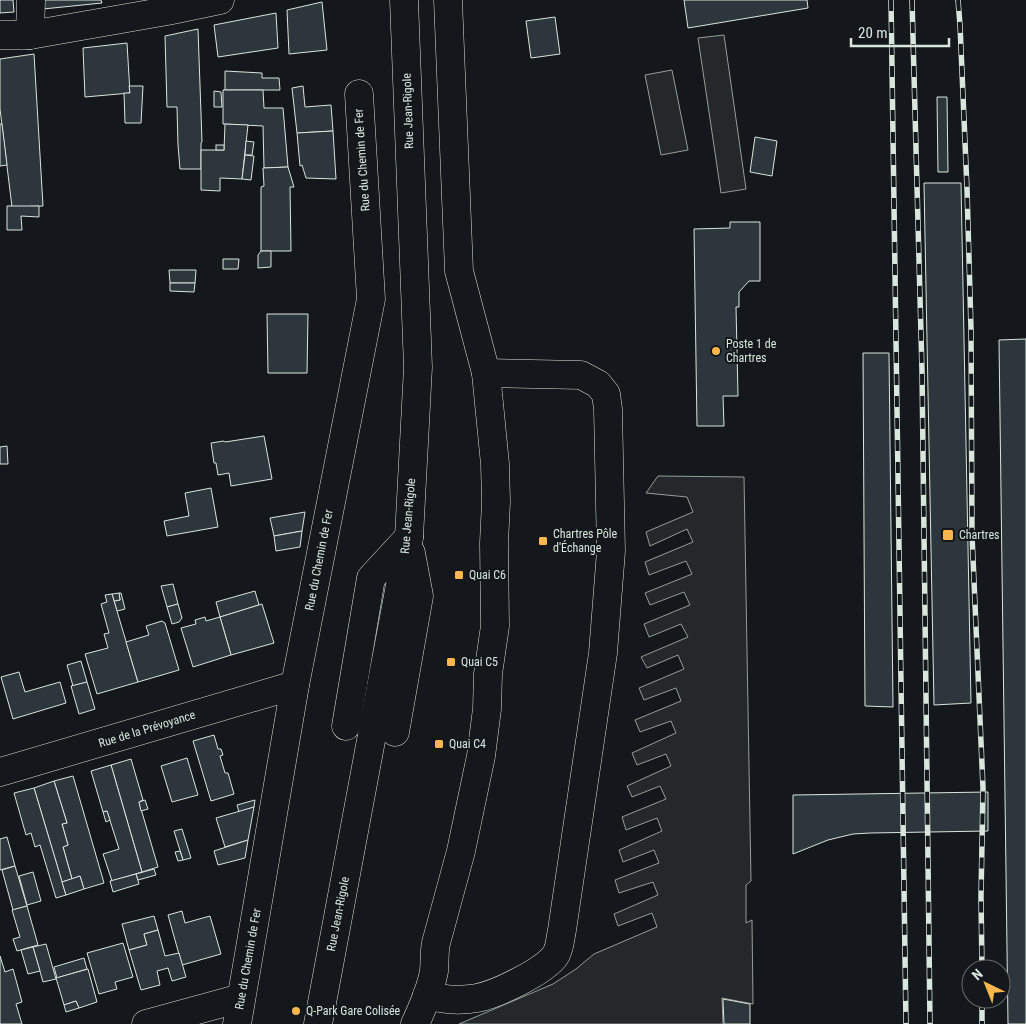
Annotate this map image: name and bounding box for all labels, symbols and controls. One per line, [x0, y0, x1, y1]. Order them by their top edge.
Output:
scale bar [851, 15, 948, 47]
text: 20 m [858, 24, 888, 42]
street label: Rue Jean-Rigole [400, 72, 416, 149]
street label: Rue du Chemin de Fer [351, 108, 373, 212]
place label: Poste 1 de Chartres [726, 337, 777, 365]
marker: Poste 1 de Chartres [710, 345, 722, 357]
street label: Rue Jean-Rigole [398, 477, 418, 554]
street label: Rue du Chemin de Fer [302, 508, 336, 612]
place label: Chartres Pôle d'Échange [553, 527, 618, 555]
marker: Chartres [941, 528, 955, 542]
place label: Chartres [959, 528, 1000, 542]
marker: Chartres Pôle d'Échange [537, 535, 549, 547]
place label: Quai C6 [469, 568, 506, 582]
marker: Quai C6 [453, 569, 465, 581]
place label: Quai C5 [461, 655, 498, 669]
marker: Quai C5 [445, 656, 457, 668]
street label: Rue de la Prévoyance [97, 708, 197, 750]
place label: Quai C4 [449, 737, 486, 751]
marker: Quai C4 [433, 738, 445, 750]
street label: Rue Jean-Rigole [324, 875, 352, 953]
street label: Rue du Chemin de Fer [232, 907, 264, 1011]
north arrow [961, 959, 1011, 1009]
text: N [969, 966, 986, 983]
place label: Q-Park Gare Colisée [306, 1004, 401, 1018]
marker: Q-Park Gare Colisée [290, 1005, 302, 1017]

